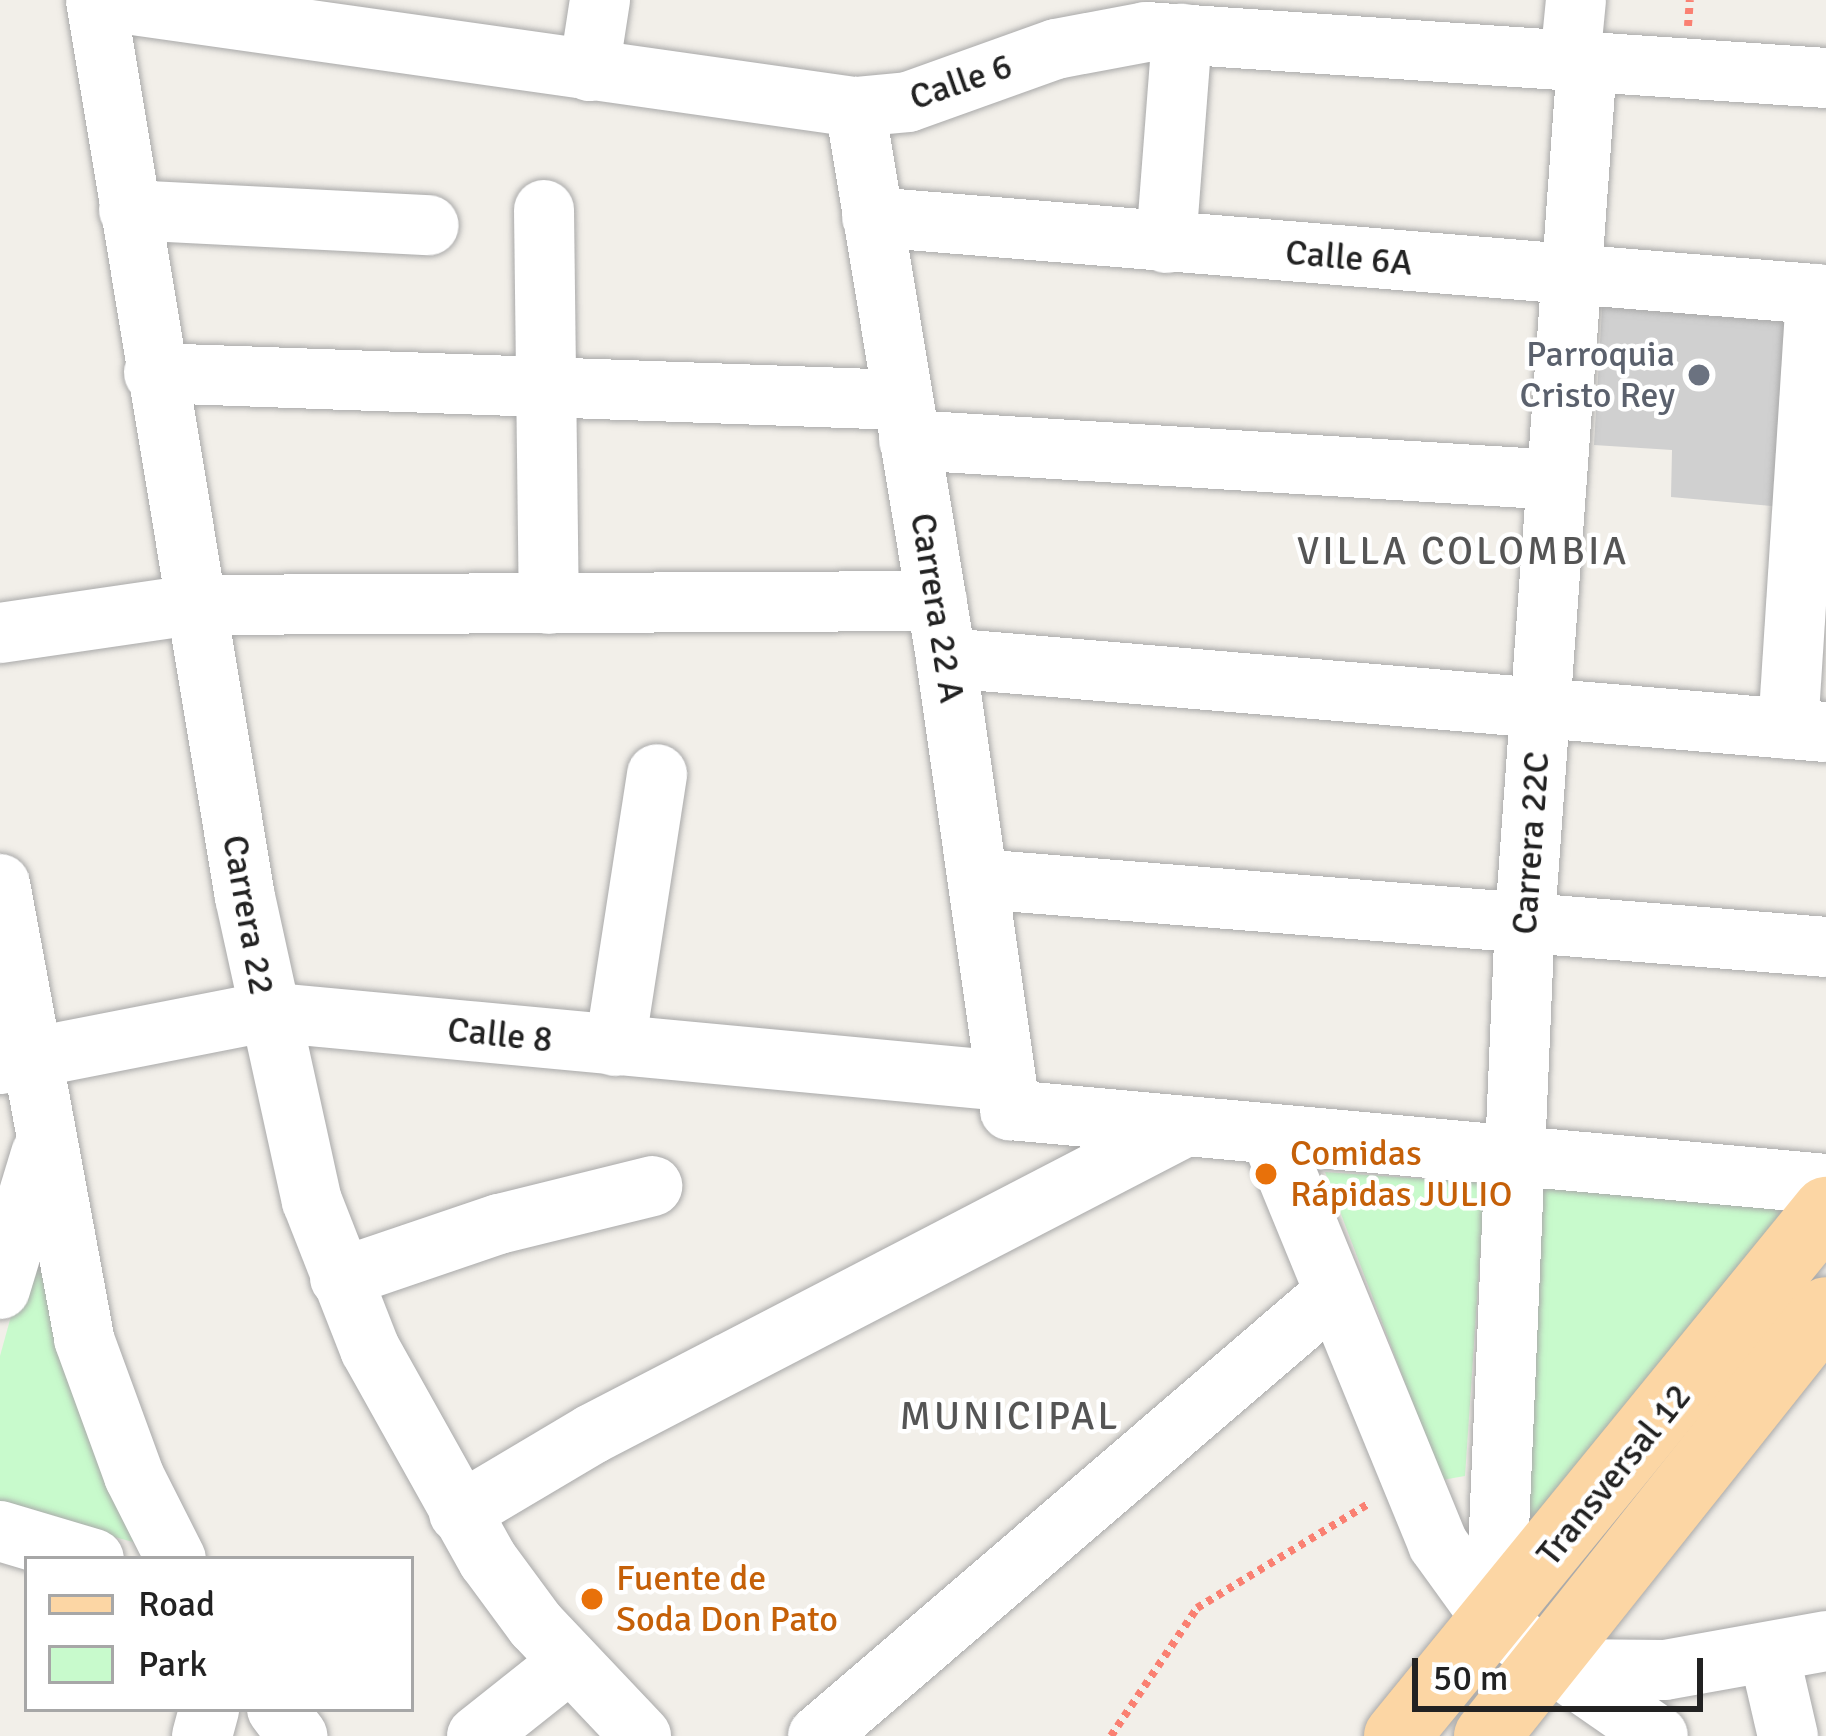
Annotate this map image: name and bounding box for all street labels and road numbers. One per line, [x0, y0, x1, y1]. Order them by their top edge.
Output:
street label: Calle 6 [904, 44, 1018, 120]
street label: Calle 6A [1284, 231, 1414, 285]
street label: Carrera 22 A [901, 510, 973, 706]
street label: Carrera 22C [1503, 750, 1559, 936]
street label: Carrera 22 [213, 832, 283, 998]
street label: Calle 8 [445, 1008, 555, 1062]
street label: Transversal 12 [1528, 1375, 1700, 1575]

